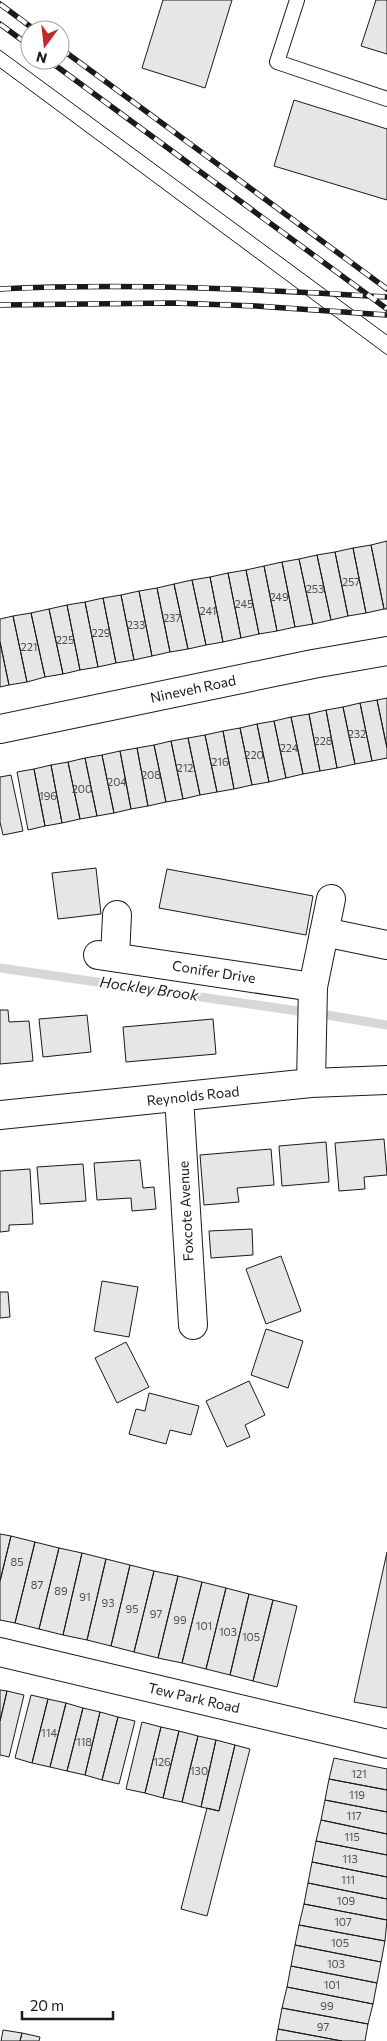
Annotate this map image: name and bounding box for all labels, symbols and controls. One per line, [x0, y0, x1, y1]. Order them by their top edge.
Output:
north arrow [20, 20, 70, 70]
text: N [34, 48, 49, 68]
house number: 257 [342, 575, 360, 588]
house number: 253 [306, 582, 324, 595]
house number: 249 [269, 590, 289, 603]
house number: 245 [235, 597, 253, 610]
house number: 241 [200, 604, 216, 617]
house number: 237 [163, 611, 181, 624]
house number: 233 [127, 618, 145, 631]
house number: 229 [92, 626, 111, 639]
house number: 225 [56, 633, 74, 646]
house number: 221 [21, 640, 37, 653]
street label: Nineveh Road [149, 671, 237, 706]
house number: 232 [348, 727, 366, 740]
house number: 228 [314, 734, 333, 747]
house number: 224 [280, 741, 299, 754]
house number: 220 [244, 748, 264, 761]
house number: 216 [211, 755, 229, 768]
house number: 212 [177, 761, 193, 774]
house number: 208 [141, 768, 161, 781]
house number: 204 [107, 775, 127, 788]
house number: 200 [72, 782, 92, 795]
house number: 196 [39, 789, 57, 802]
street label: Conifer Drive [171, 957, 257, 986]
water label: Hockley Brook [99, 972, 200, 1004]
street label: Reynolds Road [146, 1082, 240, 1109]
street label: Foxcote Avenue [174, 1160, 197, 1262]
house number: 85 [11, 1555, 24, 1568]
house number: 87 [31, 1578, 43, 1591]
house number: 89 [54, 1584, 68, 1597]
house number: 91 [79, 1590, 91, 1603]
house number: 93 [102, 1596, 114, 1609]
house number: 95 [126, 1602, 139, 1615]
house number: 97 [150, 1607, 162, 1620]
house number: 99 [173, 1613, 187, 1626]
house number: 101 [196, 1619, 212, 1632]
house number: 103 [219, 1625, 237, 1638]
house number: 105 [242, 1630, 260, 1643]
street label: Tew Park Road [147, 1679, 242, 1716]
house number: 114 [41, 1726, 57, 1739]
house number: 118 [76, 1735, 92, 1748]
house number: 126 [153, 1755, 171, 1768]
house number: 130 [190, 1764, 208, 1777]
house number: 121 [351, 1767, 367, 1780]
house number: 119 [349, 1788, 365, 1801]
house number: 117 [346, 1809, 362, 1822]
house number: 115 [344, 1830, 360, 1843]
house number: 113 [342, 1852, 358, 1865]
house number: 111 [341, 1873, 355, 1886]
house number: 109 [337, 1894, 356, 1907]
house number: 107 [334, 1915, 352, 1928]
house number: 105 [331, 1936, 349, 1949]
house number: 103 [327, 1957, 345, 1970]
house number: 101 [324, 1978, 340, 1991]
scale bar [22, 1988, 114, 2020]
text: 20 m [30, 1996, 64, 2014]
house number: 99 [320, 1999, 334, 2012]
house number: 97 [317, 2020, 329, 2033]

